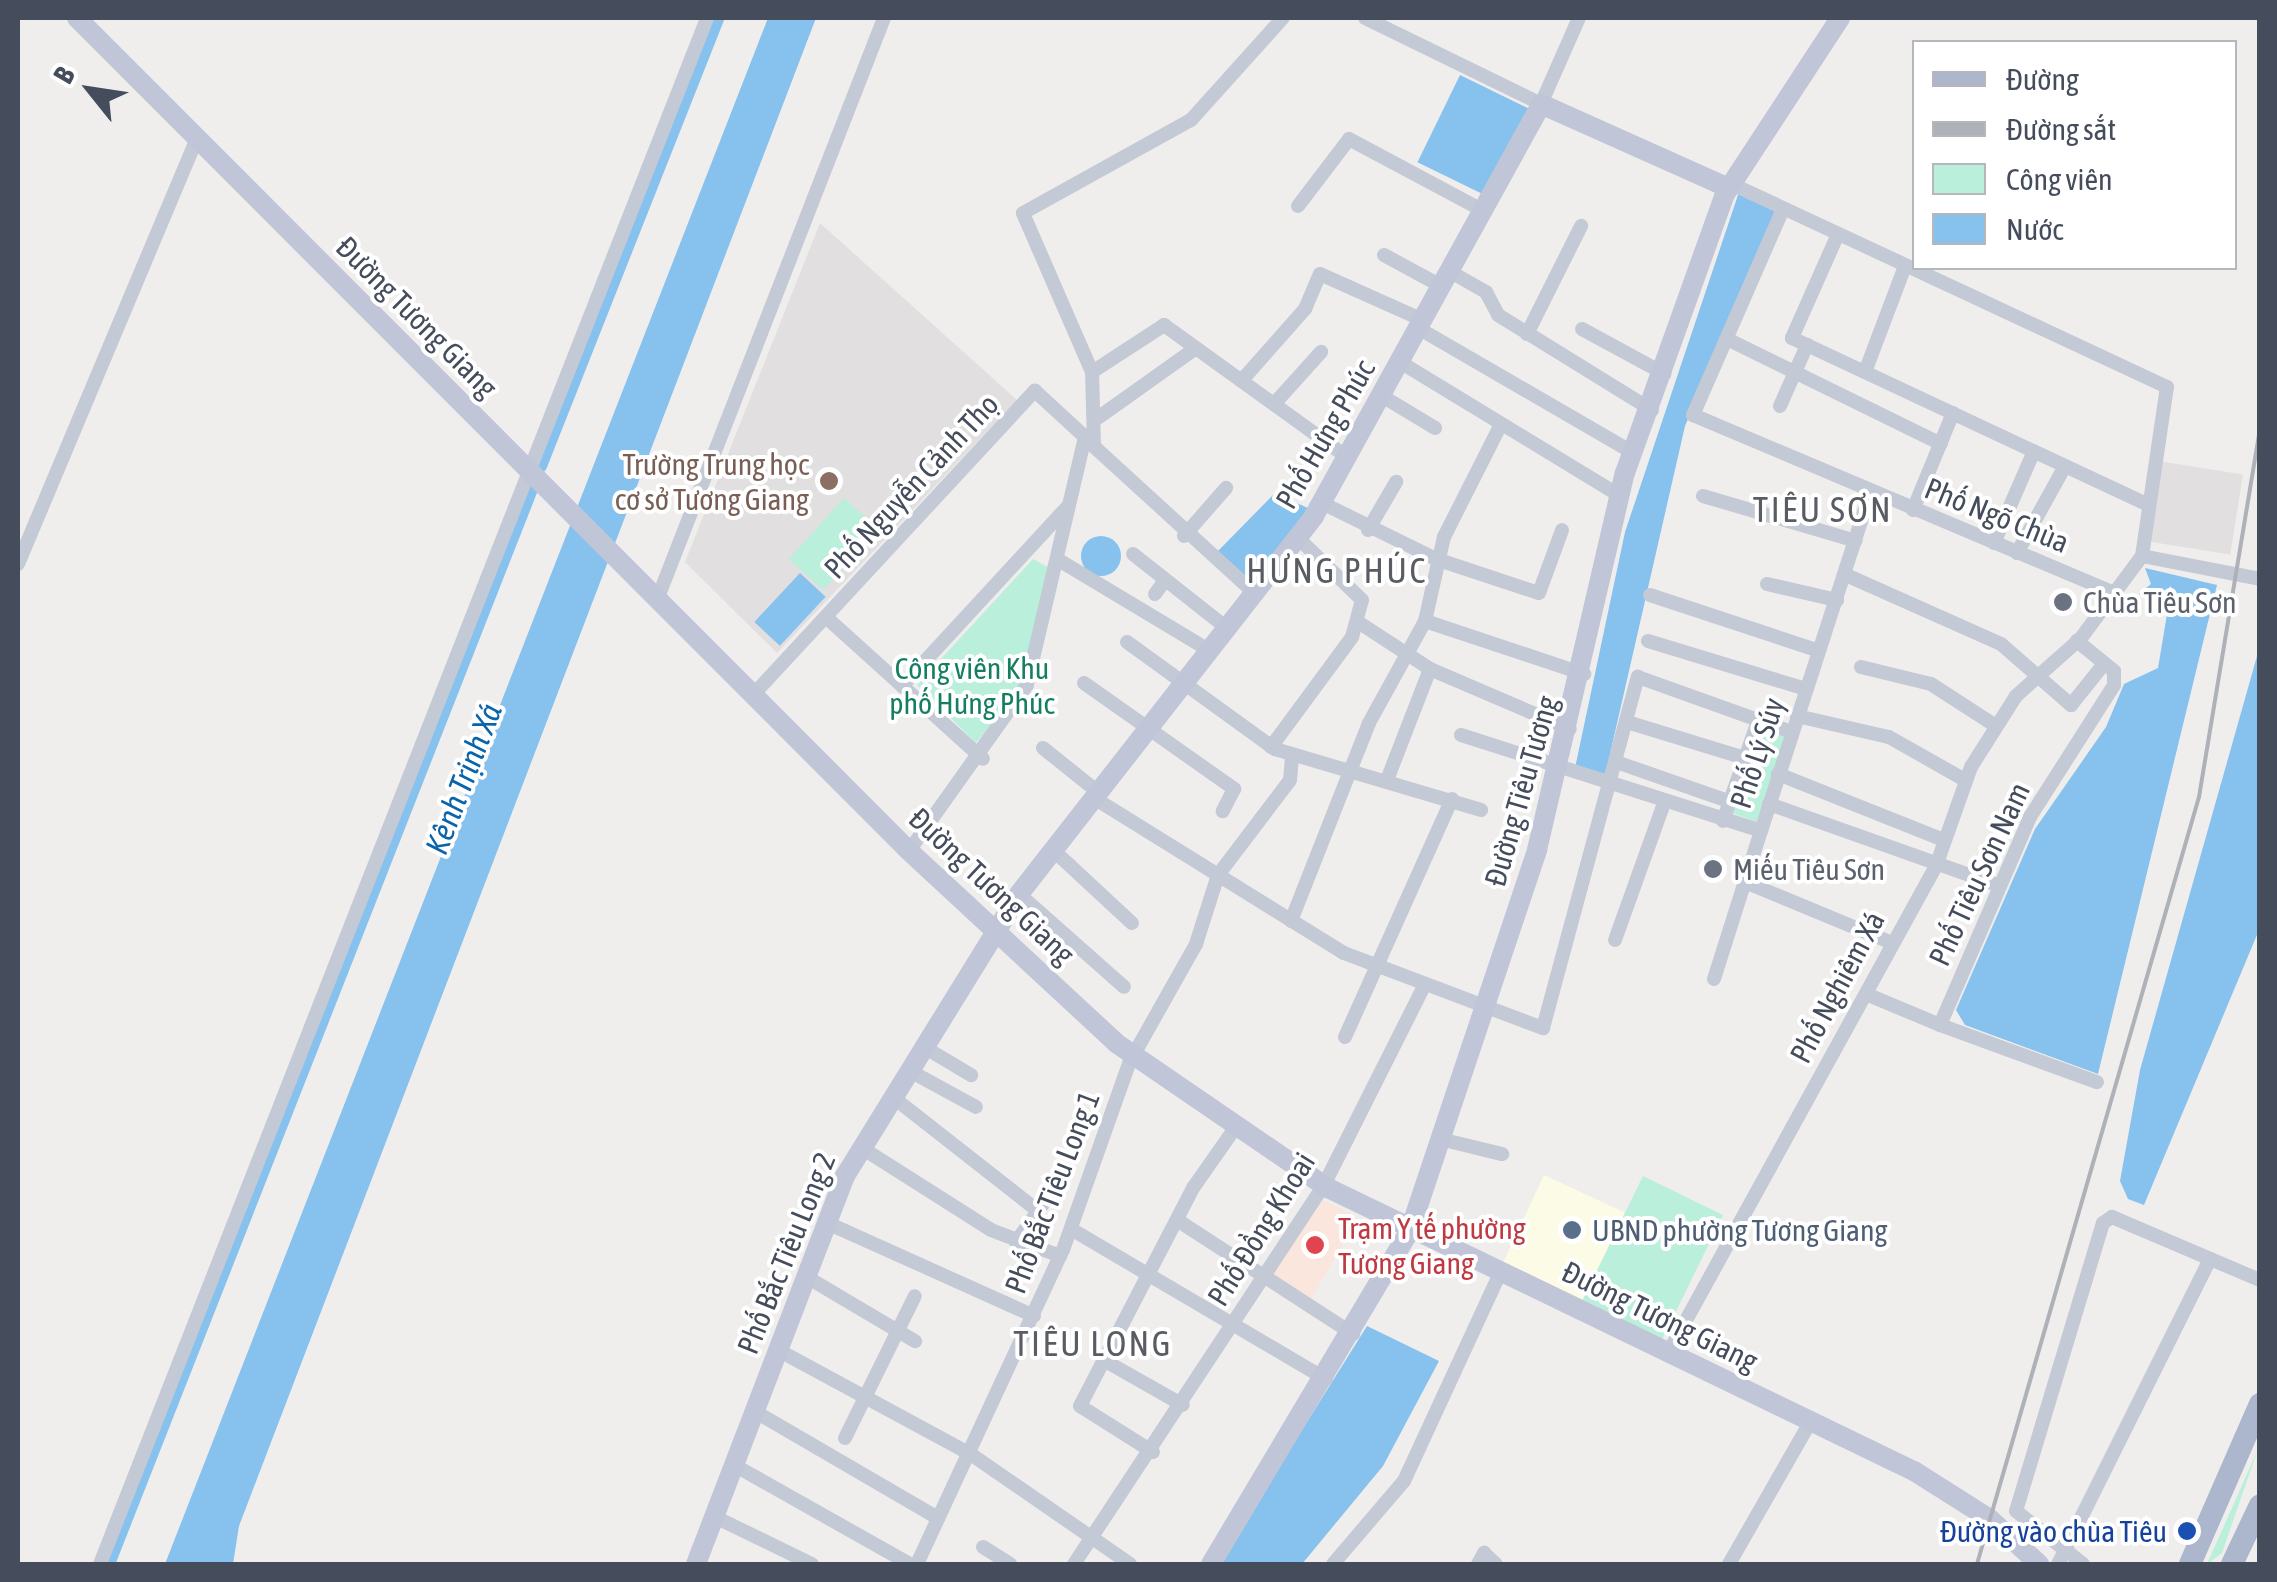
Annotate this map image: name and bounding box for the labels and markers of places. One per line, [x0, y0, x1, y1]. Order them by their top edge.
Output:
place label: Trường Trung học cơ sở Tương Giang [615, 446, 809, 516]
marker: Trường Trung học cơ sở Tương Giang [818, 470, 840, 492]
place label: Chùa Tiêu Sơn [2083, 584, 2237, 620]
marker: Chùa Tiêu Sơn [2052, 591, 2074, 613]
place label: Miếu Tiêu Sơn [1733, 851, 1885, 887]
marker: Miếu Tiêu Sơn [1702, 858, 1724, 880]
place label: Trạm Y tế phường Tương Giang [1338, 1210, 1526, 1280]
place label: UBND phường Tương Giang [1592, 1212, 1887, 1248]
marker: UBND phường Tương Giang [1561, 1219, 1583, 1241]
marker: Trạm Y tế phường Tương Giang [1302, 1232, 1328, 1258]
place label: Đường vào chùa Tiêu [1940, 1513, 2167, 1549]
marker: Đường vào chùa Tiêu [2176, 1520, 2198, 1542]

